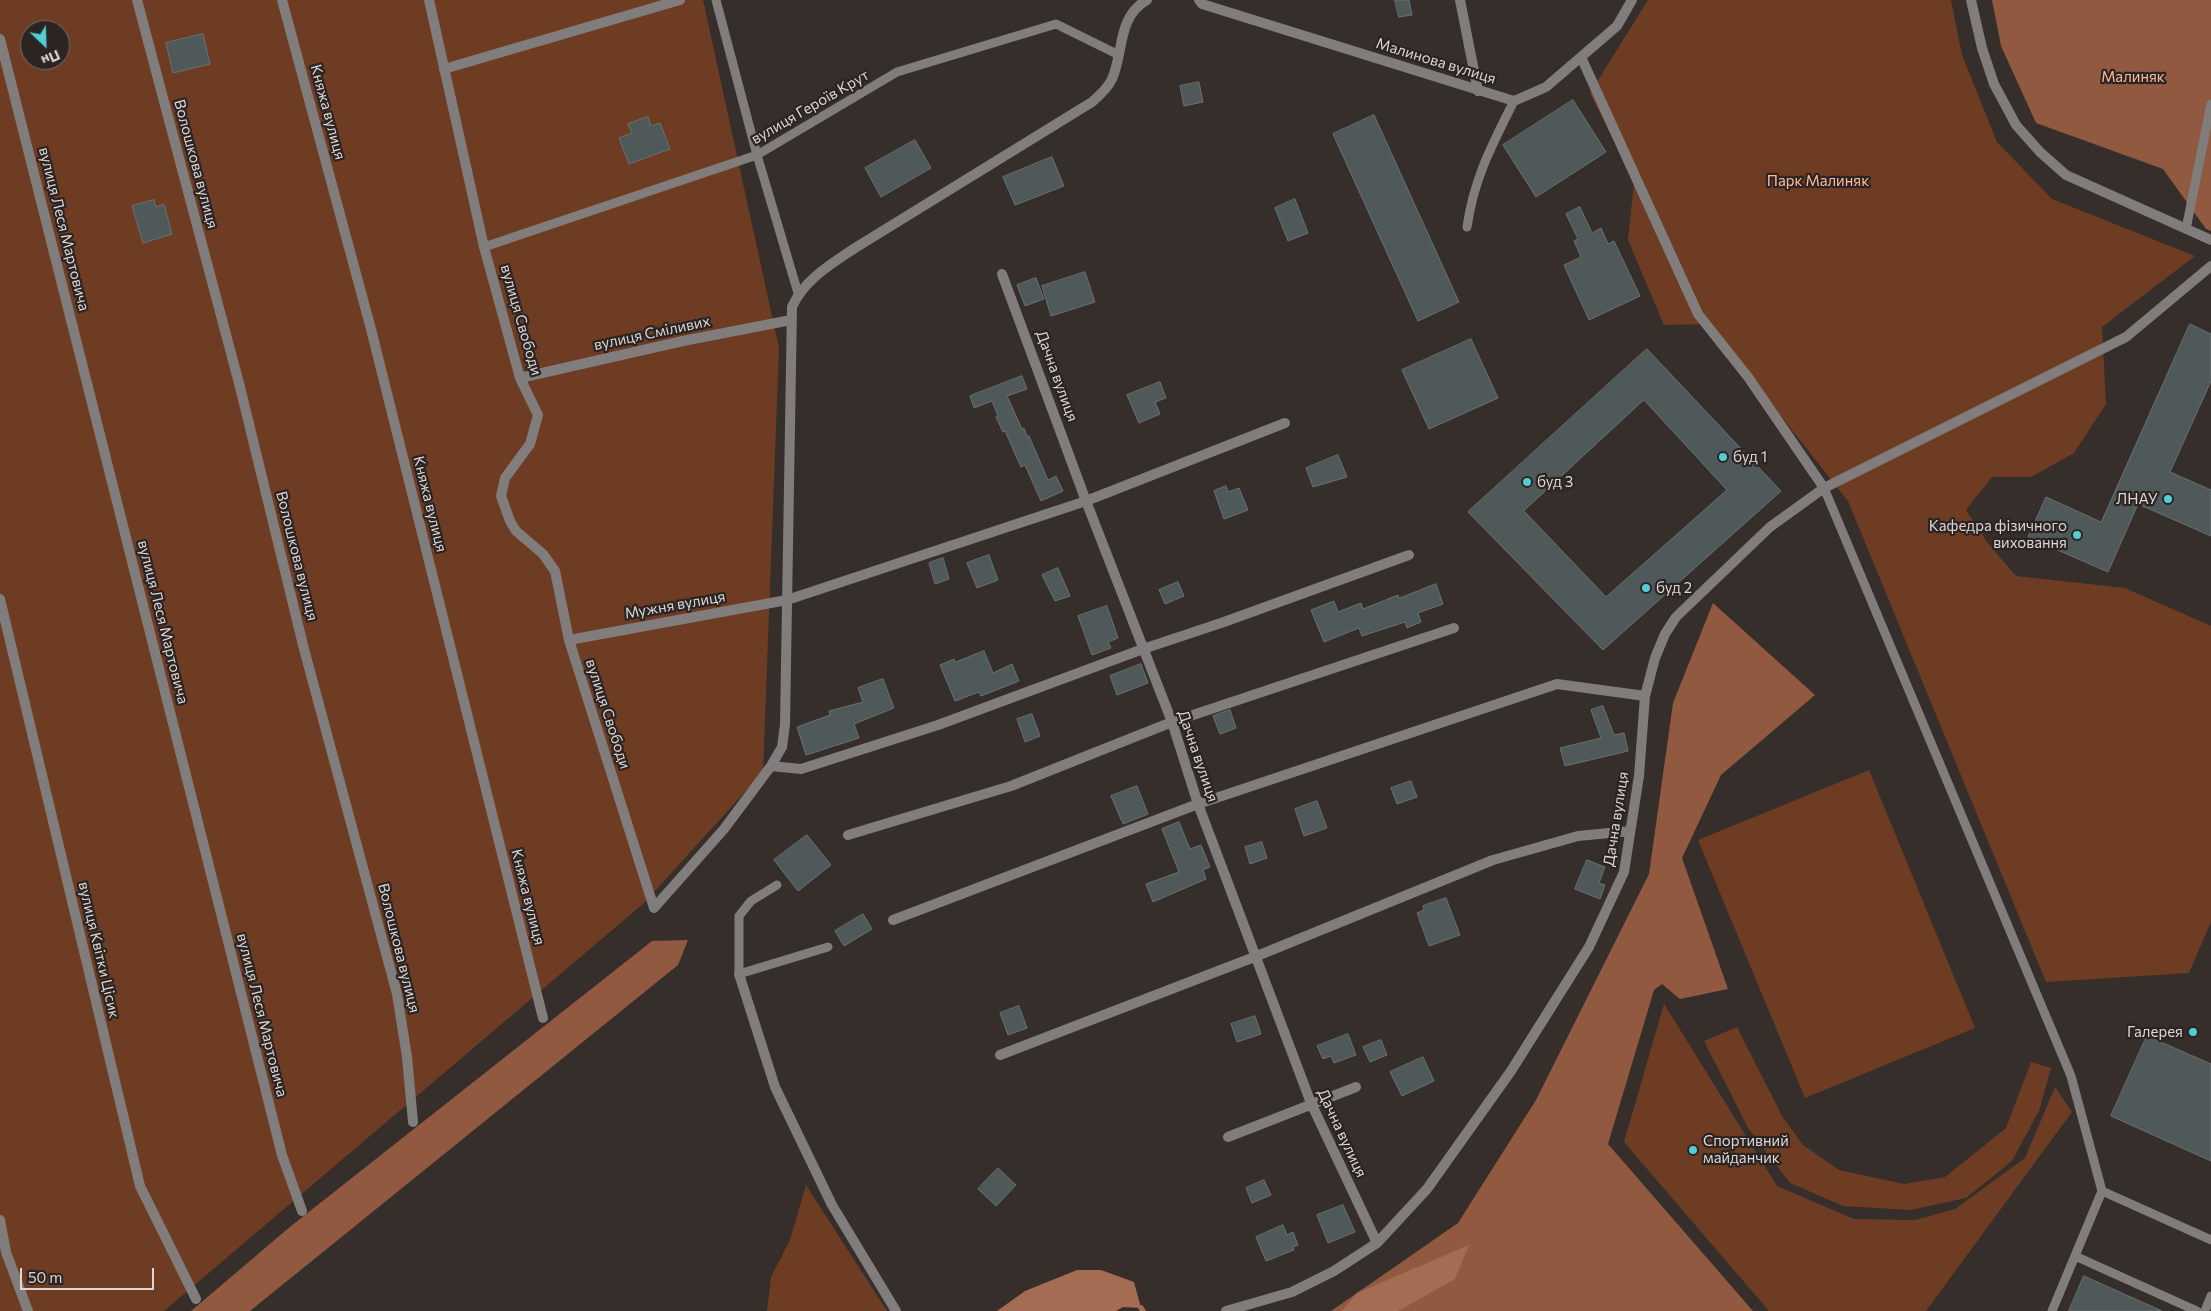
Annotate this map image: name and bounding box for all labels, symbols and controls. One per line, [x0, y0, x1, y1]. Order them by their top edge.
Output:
north arrow [20, 20, 70, 70]
street label: Малинова вулиця [1374, 34, 1498, 88]
text: Пн [39, 47, 63, 70]
street label: Княжа вулиця [307, 62, 349, 162]
street label: вулиця Героїв Крут [748, 66, 872, 148]
park label: Малиняк [2101, 68, 2165, 86]
street label: Волошкова вулиця [170, 97, 222, 231]
street label: вулиця Леся Мартовича [35, 145, 93, 313]
park label: Парк Малиняк [1767, 172, 1869, 190]
street label: вулиця Свободи [497, 263, 545, 377]
street label: вулиця Сміливих [592, 312, 712, 354]
street label: Дачна вулиця [1032, 328, 1082, 424]
place label: буд 1 [1733, 448, 1767, 466]
marker: буд 1 [1717, 451, 1729, 463]
street label: Княжа вулиця [409, 454, 451, 554]
place label: буд 3 [1537, 473, 1573, 491]
marker: буд 3 [1521, 476, 1533, 488]
street label: Волошкова вулиця [272, 489, 322, 623]
place label: ЛНАУ [2116, 490, 2158, 508]
marker: ЛНАУ [2162, 493, 2174, 505]
place label: Кафедра фізичного виховання [1929, 517, 2067, 552]
marker: Кафедра фізичного виховання [2071, 529, 2083, 541]
street label: вулиця Леся Мартовича [134, 538, 192, 706]
place label: буд 2 [1656, 579, 1692, 597]
marker: буд 2 [1640, 582, 1652, 594]
street label: Мужня вулиця [623, 587, 727, 623]
street label: вулиця Свободи [582, 657, 634, 771]
street label: Дачна вулиця [1174, 708, 1222, 804]
street label: Дачна вулиця [1600, 770, 1632, 868]
street label: Княжа вулиця [507, 847, 549, 947]
street label: вулиця Квітки Цісик [75, 880, 123, 1020]
street label: Волошкова вулиця [374, 881, 424, 1015]
street label: вулиця Леся Мартовича [233, 931, 291, 1099]
place label: Галерея [2127, 1023, 2183, 1041]
marker: Галерея [2187, 1026, 2199, 1038]
street label: Дачна вулиця [1314, 1086, 1370, 1180]
place label: Спортивний майданчик [1703, 1132, 1789, 1167]
marker: Спортивний майданчик [1687, 1144, 1699, 1156]
scale bar [22, 1258, 156, 1290]
text: 50 m [28, 1268, 62, 1286]

